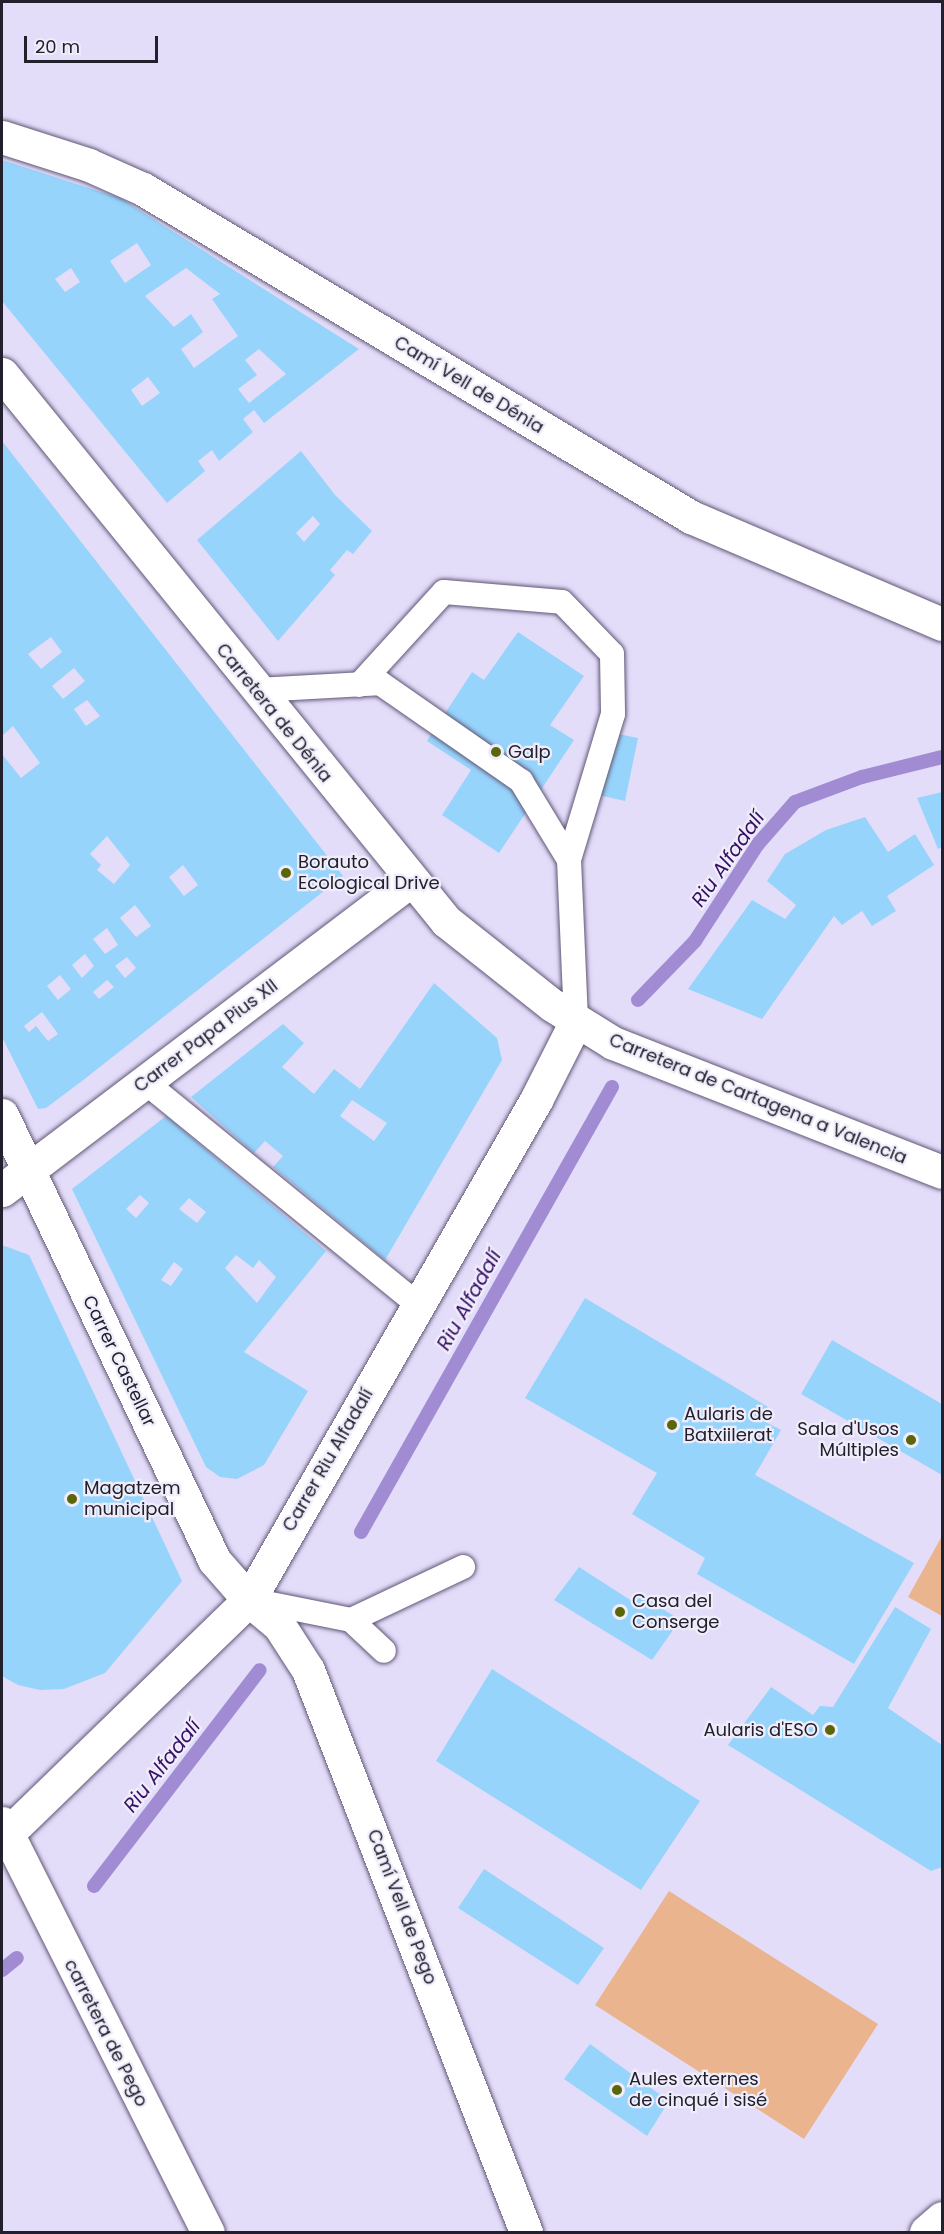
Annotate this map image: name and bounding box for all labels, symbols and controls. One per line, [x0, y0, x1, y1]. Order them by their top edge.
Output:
scale bar [27, 24, 160, 62]
text: 20 m [35, 34, 80, 59]
street label: Camí Vell de Dénia [390, 332, 548, 438]
street label: Carretera de Dénia [211, 639, 337, 787]
place label: Galp [508, 741, 551, 763]
marker: Galp [489, 745, 503, 759]
water label: Riu Alfadalí [686, 807, 770, 911]
place label: Borauto Ecological Drive [298, 852, 440, 894]
marker: Borauto Ecological Drive [279, 866, 293, 880]
street label: Carrer Papa Pius XII [130, 975, 282, 1097]
street label: Carretera de Cartagena a Valencia [606, 1029, 910, 1169]
water label: Riu Alfadalí [432, 1246, 506, 1354]
street label: Carrer Castellar [78, 1292, 160, 1430]
street label: Carrer Riu Alfadalí [278, 1385, 378, 1535]
place label: Aularis de Batxiilerat [684, 1404, 773, 1446]
marker: Aularis de Batxiilerat [665, 1418, 679, 1432]
place label: Sala d'Usos Múltiples [797, 1419, 899, 1462]
marker: Sala d'Usos Múltiples [904, 1433, 918, 1447]
place label: Magatzem municipal [84, 1478, 180, 1520]
marker: Magatzem municipal [65, 1492, 79, 1506]
place label: Casa del Conserge [632, 1591, 720, 1634]
marker: Casa del Conserge [613, 1605, 627, 1619]
water label: Riu Alfadalí [118, 1715, 206, 1817]
place label: Aularis d'ESO [703, 1719, 818, 1741]
marker: Aularis d'ESO [823, 1723, 837, 1737]
street label: Camí Vell de Pego [362, 1826, 442, 1988]
street label: carretera de Pego [59, 1956, 153, 2110]
place label: Aules externes de cinqué i sisé [629, 2069, 767, 2112]
marker: Aules externes de cinqué i sisé [610, 2083, 624, 2097]

